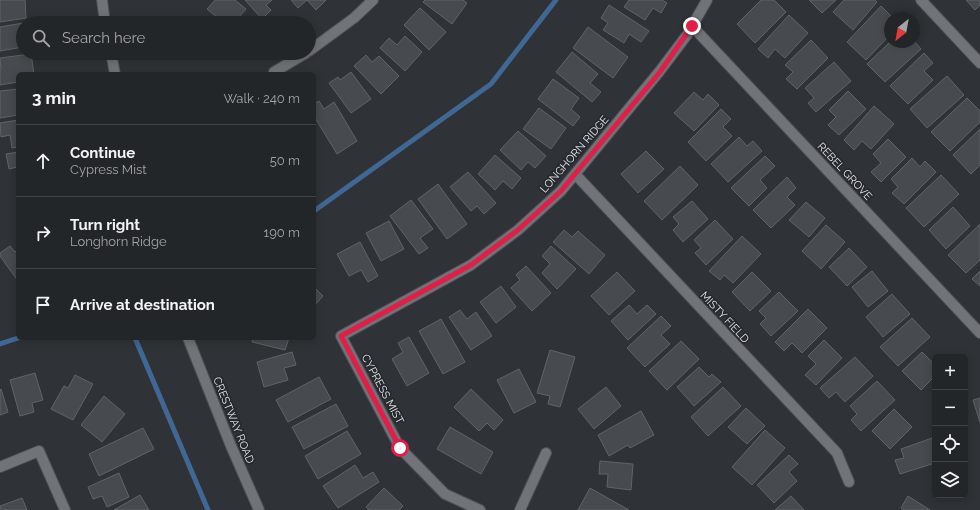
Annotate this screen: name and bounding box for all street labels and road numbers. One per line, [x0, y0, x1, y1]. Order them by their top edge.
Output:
street label: LONGHORN RIDGE [537, 113, 612, 196]
street label: REBEL GROVE [815, 140, 875, 203]
street label: MISTY FIELD [698, 289, 752, 346]
street label: CYPRESS MIST [359, 352, 407, 427]
street label: CRESTWAY ROAD [210, 375, 257, 465]

